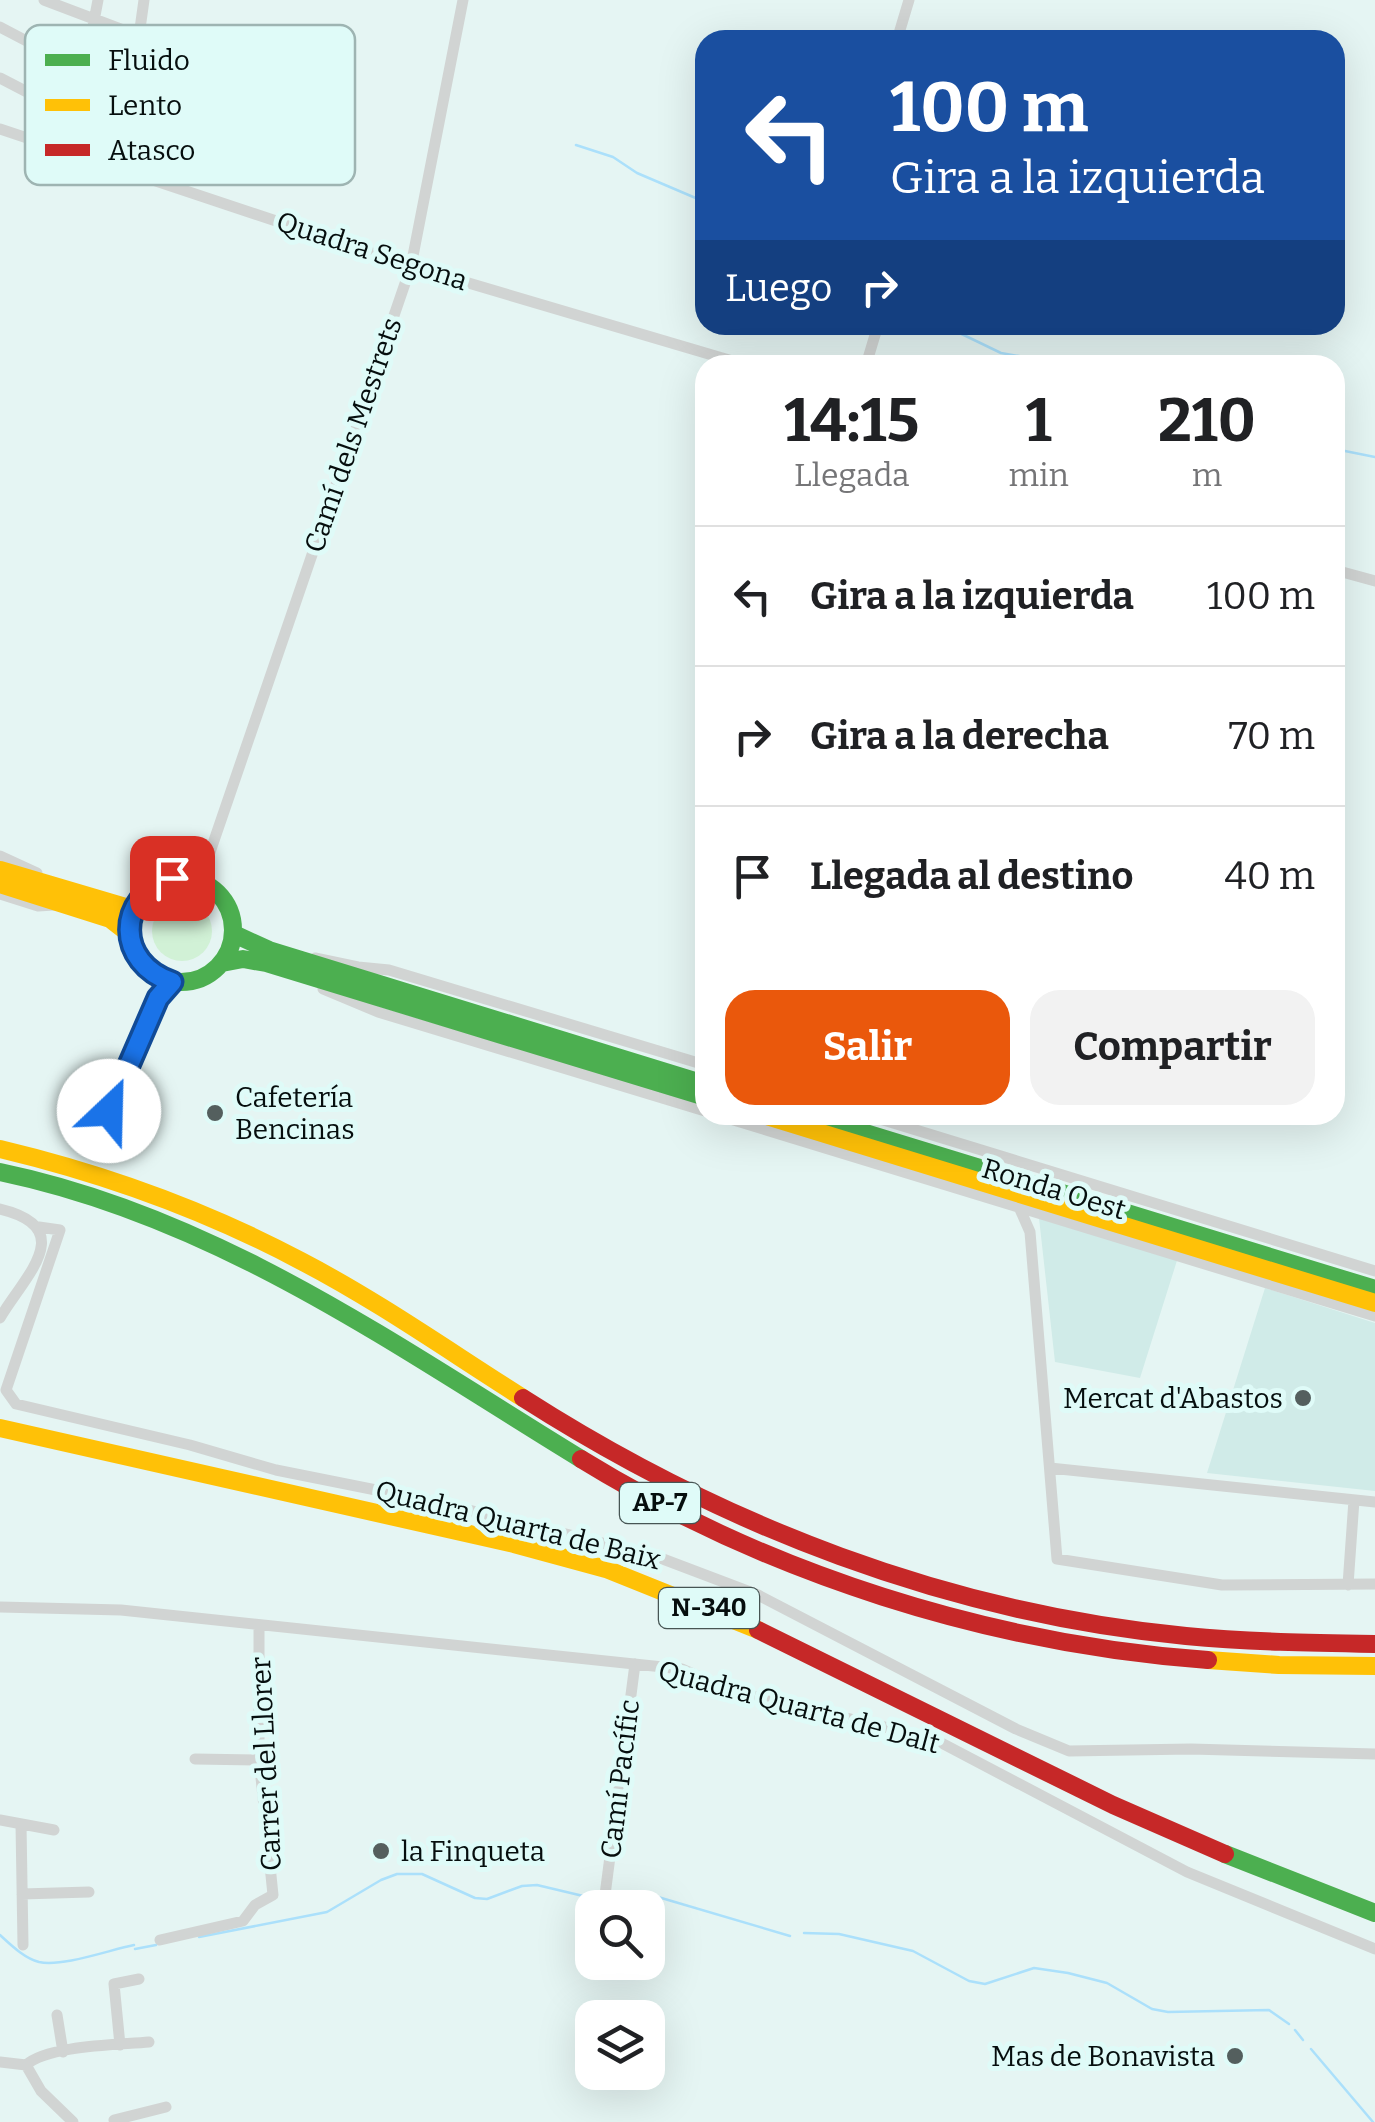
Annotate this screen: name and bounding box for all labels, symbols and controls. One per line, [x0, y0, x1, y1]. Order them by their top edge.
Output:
legend [25, 25, 355, 185]
text: Fluido [108, 44, 190, 77]
text: 100 m [890, 66, 1089, 150]
icon: left [725, 70, 855, 200]
text: Lento [108, 89, 182, 122]
text: Atasco [108, 134, 195, 167]
text: Gira a la izquierda [890, 151, 1265, 205]
street label: Quadra Segona [272, 205, 472, 297]
icon: right [852, 260, 907, 315]
text: Luego [725, 265, 832, 311]
street label: Camí dels Mestrets [297, 313, 409, 557]
text: 14:15 [784, 385, 919, 457]
text: 1 [1026, 385, 1052, 457]
text: 210 [1158, 385, 1256, 457]
text: Llegada [794, 456, 910, 494]
text: min [1009, 456, 1069, 494]
text: m [1192, 456, 1222, 494]
icon: left [725, 569, 780, 624]
text: Gira a la izquierda [810, 573, 1134, 619]
text: 100 m [1207, 573, 1315, 619]
icon: right [725, 709, 780, 764]
text: Gira a la derecha [810, 713, 1109, 759]
text: 70 m [1228, 713, 1315, 759]
pin [130, 836, 215, 921]
icon: arrive [725, 849, 780, 904]
icon: arrive [145, 851, 200, 906]
text: Llegada al destino [810, 853, 1133, 899]
text: 40 m [1225, 853, 1315, 899]
button: Salir [725, 990, 1010, 1105]
button: Compartir [1030, 990, 1315, 1105]
position arrow [57, 1059, 161, 1163]
place label: Cafetería Bencinas [235, 1081, 355, 1146]
marker: Cafetería Bencinas [204, 1102, 226, 1124]
street label: Ronda Oest [978, 1152, 1130, 1226]
place label: Mercat d'Abastos [1063, 1382, 1283, 1415]
marker: Mercat d'Abastos [1292, 1387, 1314, 1409]
street label: Quadra Quarta de Baix [372, 1474, 664, 1577]
road number: AP-7 [620, 1483, 700, 1523]
road number: N-340 [659, 1588, 759, 1628]
street label: Quadra Quarta de Dalt [655, 1654, 943, 1760]
street label: Carrer del Llorer [244, 1656, 288, 1872]
street label: Camí Pacífic [594, 1698, 646, 1860]
place label: la Finqueta [401, 1835, 545, 1868]
marker: la Finqueta [370, 1840, 392, 1862]
map controls [575, 1890, 665, 2090]
button: search [575, 1890, 665, 1980]
button: layers [575, 2000, 665, 2090]
place label: Mas de Bonavista [991, 2040, 1215, 2073]
marker: Mas de Bonavista [1224, 2045, 1246, 2067]

